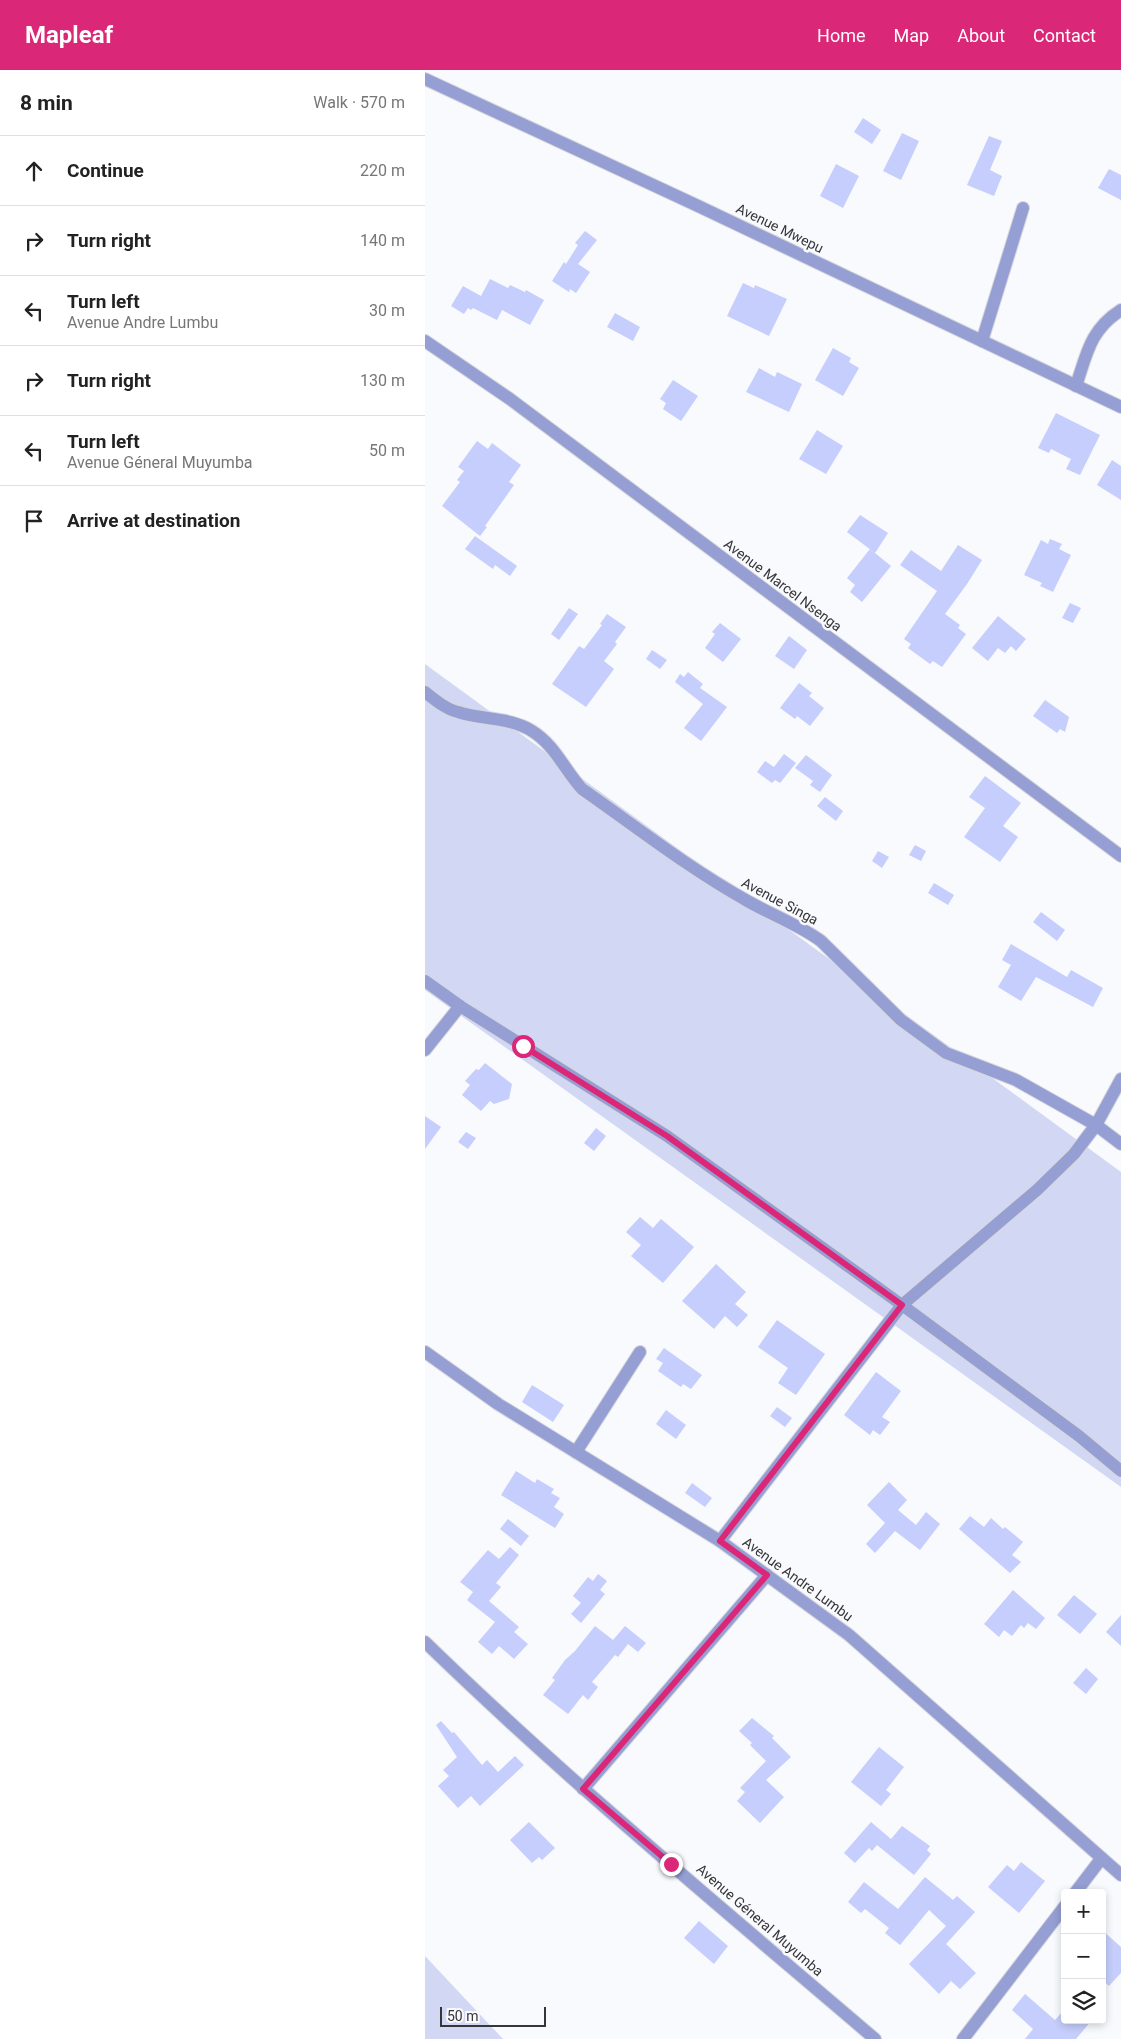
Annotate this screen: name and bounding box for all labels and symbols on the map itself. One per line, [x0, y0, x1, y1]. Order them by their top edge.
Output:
street label: Avenue Mwepu [734, 200, 826, 256]
street label: Avenue Marcel Nsenga [721, 536, 845, 634]
street label: Avenue Singa [739, 874, 821, 928]
route start [512, 1035, 535, 1058]
street label: Avenue Andre Lumbu [740, 1534, 856, 1624]
route end [660, 1853, 683, 1876]
street label: Avenue Géneral Muyumba [693, 1861, 827, 1979]
scale bar [440, 2004, 546, 2027]

